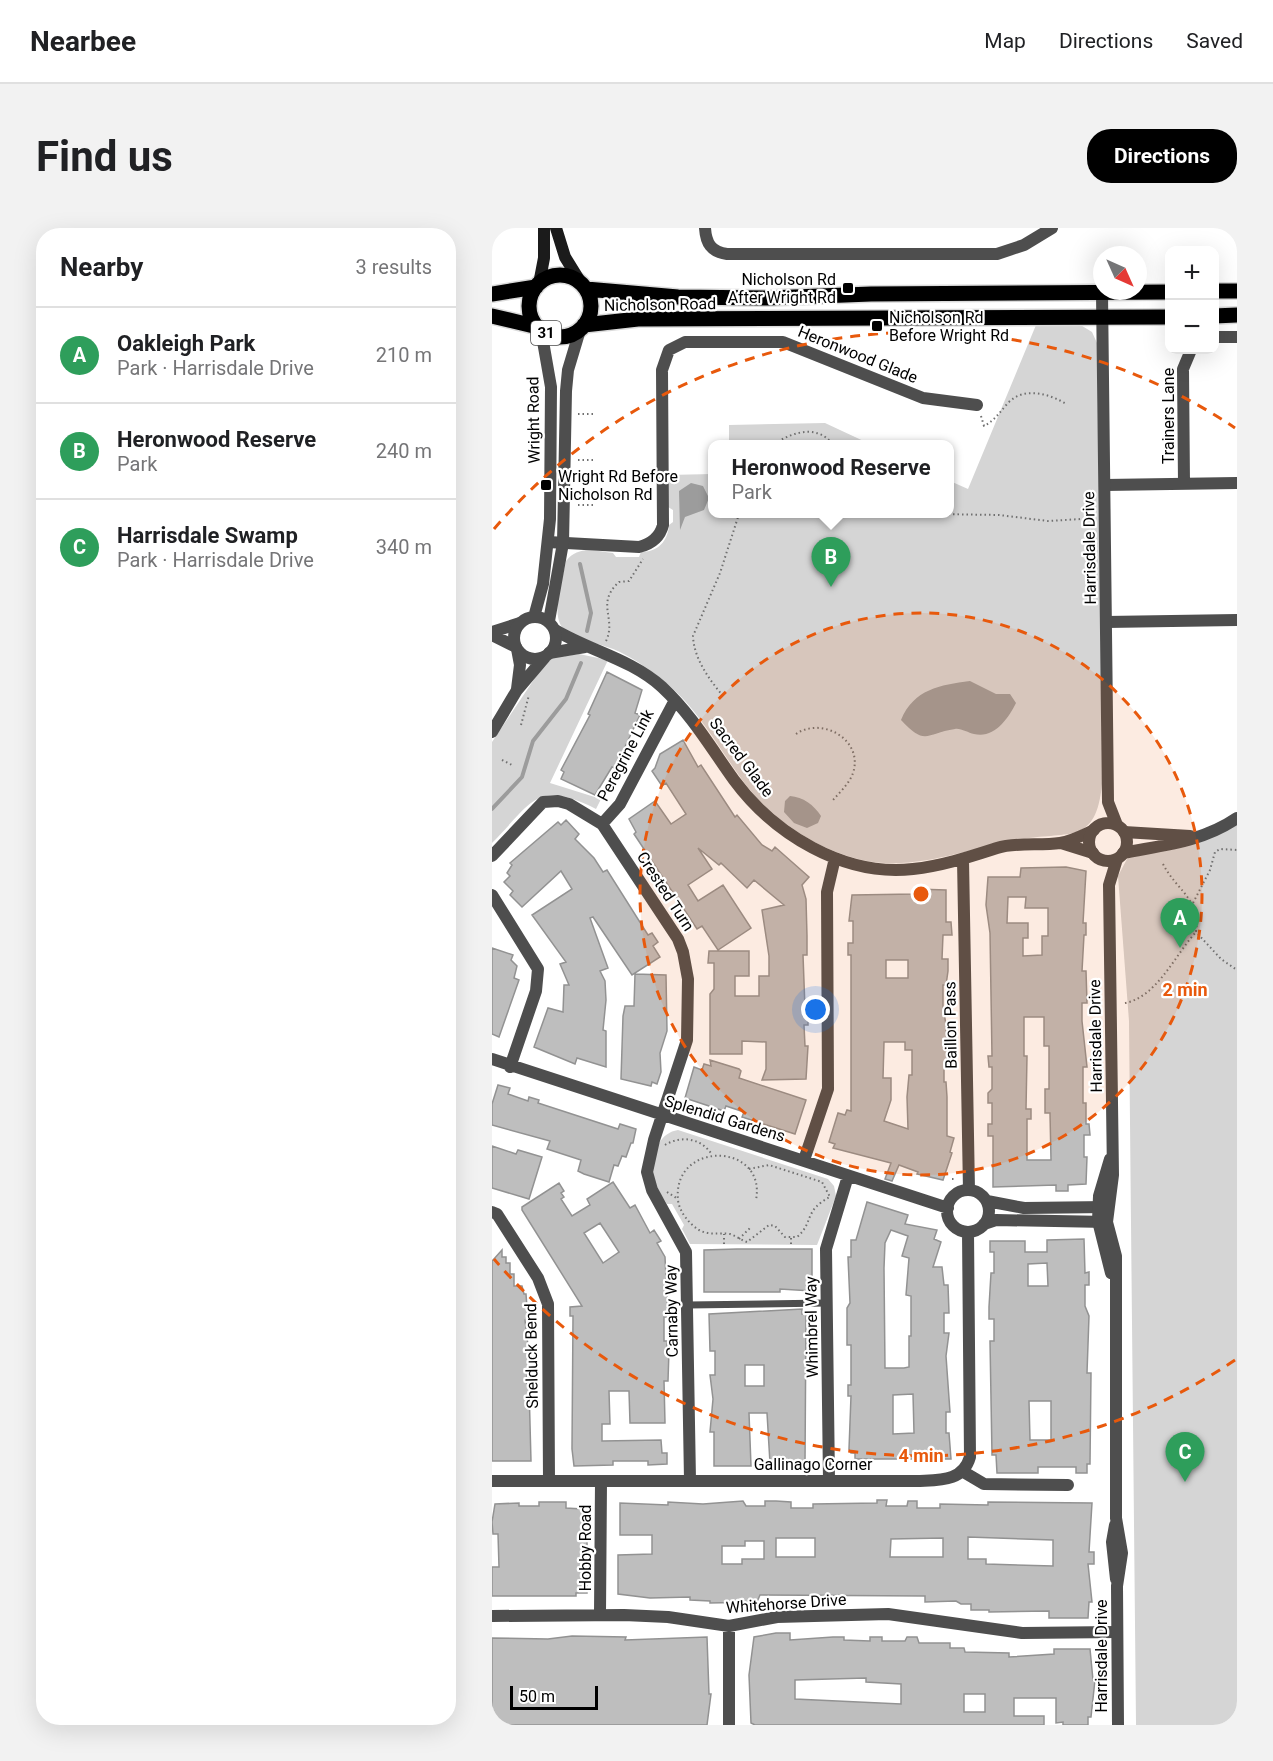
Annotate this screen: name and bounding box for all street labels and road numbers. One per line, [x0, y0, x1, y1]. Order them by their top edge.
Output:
street label: Nicholson Road [604, 294, 716, 315]
road number: 31 [531, 321, 561, 345]
street label: Heronwood Glade [795, 322, 920, 387]
street label: Trainers Lane [1159, 368, 1178, 464]
street label: Wright Road [523, 376, 544, 464]
street label: Harrisdale Drive [1079, 491, 1100, 605]
street label: Peregrine Link [593, 705, 658, 804]
street label: Sacred Glade [706, 714, 778, 801]
street label: Crested Turn [633, 848, 698, 934]
street label: Harrisdale Drive [1085, 979, 1106, 1093]
street label: Baillon Pass [940, 981, 961, 1069]
street label: Splendid Gardens [662, 1091, 787, 1146]
street label: Carnaby Way [661, 1264, 682, 1357]
street label: Whimbrel Way [801, 1276, 822, 1378]
street label: Shelduck Bend [521, 1303, 542, 1409]
street label: Gallinago Corner [754, 1455, 873, 1474]
street label: Hobby Road [576, 1505, 595, 1591]
street label: Whitehorse Drive [725, 1590, 847, 1617]
street label: Harrisdale Drive [1092, 1599, 1111, 1713]

